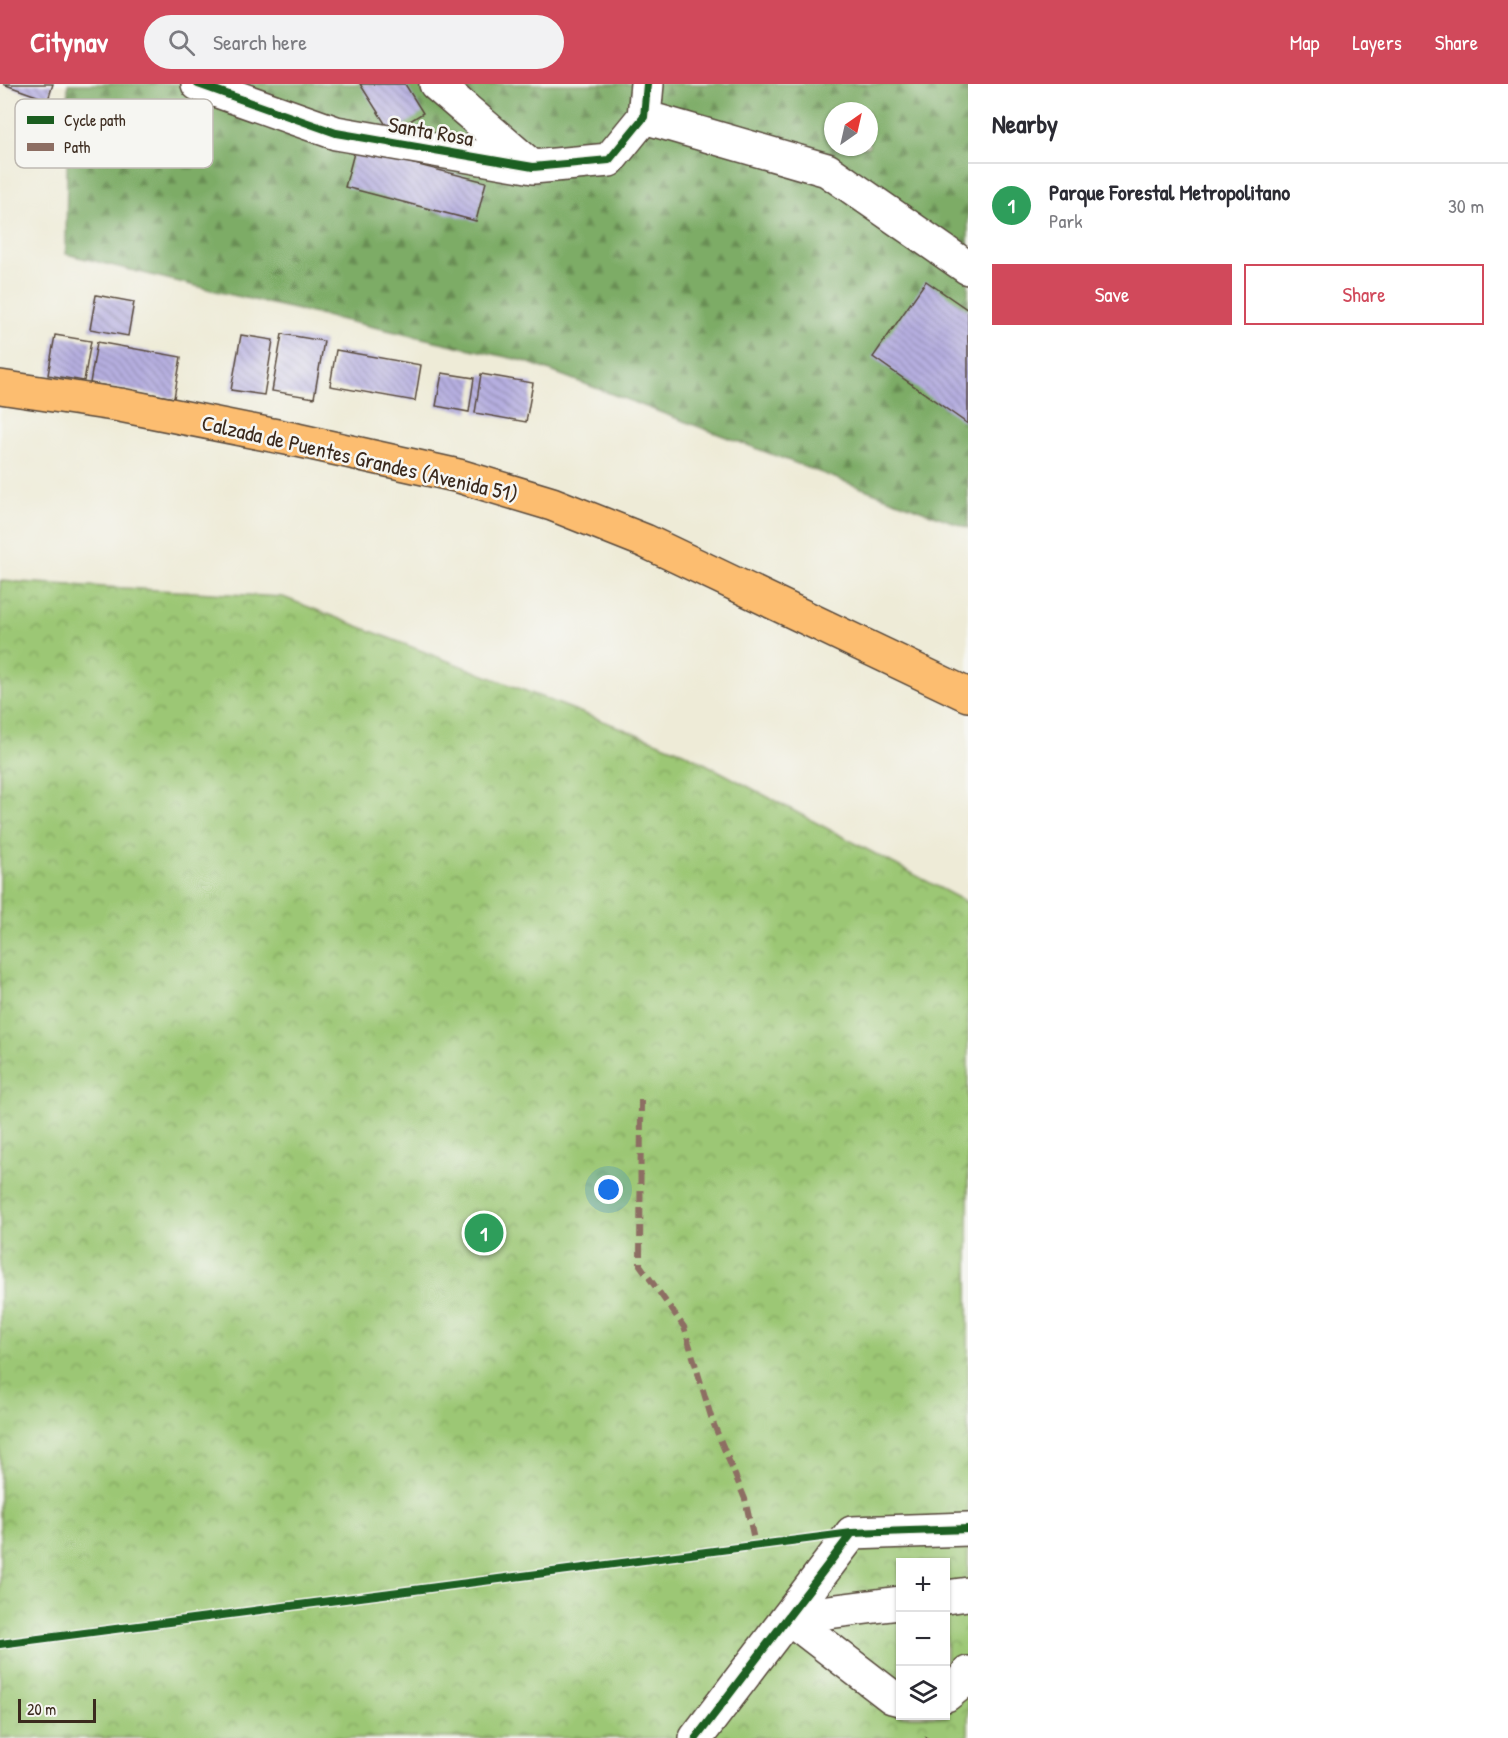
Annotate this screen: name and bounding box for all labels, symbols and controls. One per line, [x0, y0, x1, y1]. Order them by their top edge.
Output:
search box [144, 15, 564, 69]
text: Citynav [30, 23, 108, 61]
icon: search [165, 26, 198, 59]
text: Search here [213, 27, 307, 57]
text: Map [1290, 28, 1319, 57]
text: Layers [1352, 28, 1402, 57]
text: Share [1435, 28, 1478, 57]
legend [15, 99, 213, 168]
north arrow [824, 102, 878, 156]
text: Nearby [992, 106, 1058, 141]
text: Cycle path [64, 109, 126, 131]
street label: Santa Rosa [386, 109, 476, 153]
text: Path [64, 136, 90, 158]
text: Parque Forestal Metropolitano [1049, 177, 1290, 207]
text: 1 [1008, 192, 1015, 219]
text: 30 m [1448, 192, 1484, 219]
text: Park [1049, 207, 1082, 234]
button: Save [992, 264, 1232, 325]
button: Share [1244, 264, 1484, 325]
street label: Calzada de Puentes Grandes (Avenida 51) [199, 407, 521, 509]
your location [594, 1175, 623, 1204]
pin: 1 [464, 1210, 504, 1256]
map controls [896, 1558, 950, 1720]
button: + [896, 1558, 950, 1612]
button: − [896, 1612, 950, 1666]
button: layers [896, 1666, 950, 1720]
scale bar [18, 1696, 96, 1724]
text: 20 m [27, 1698, 56, 1720]

